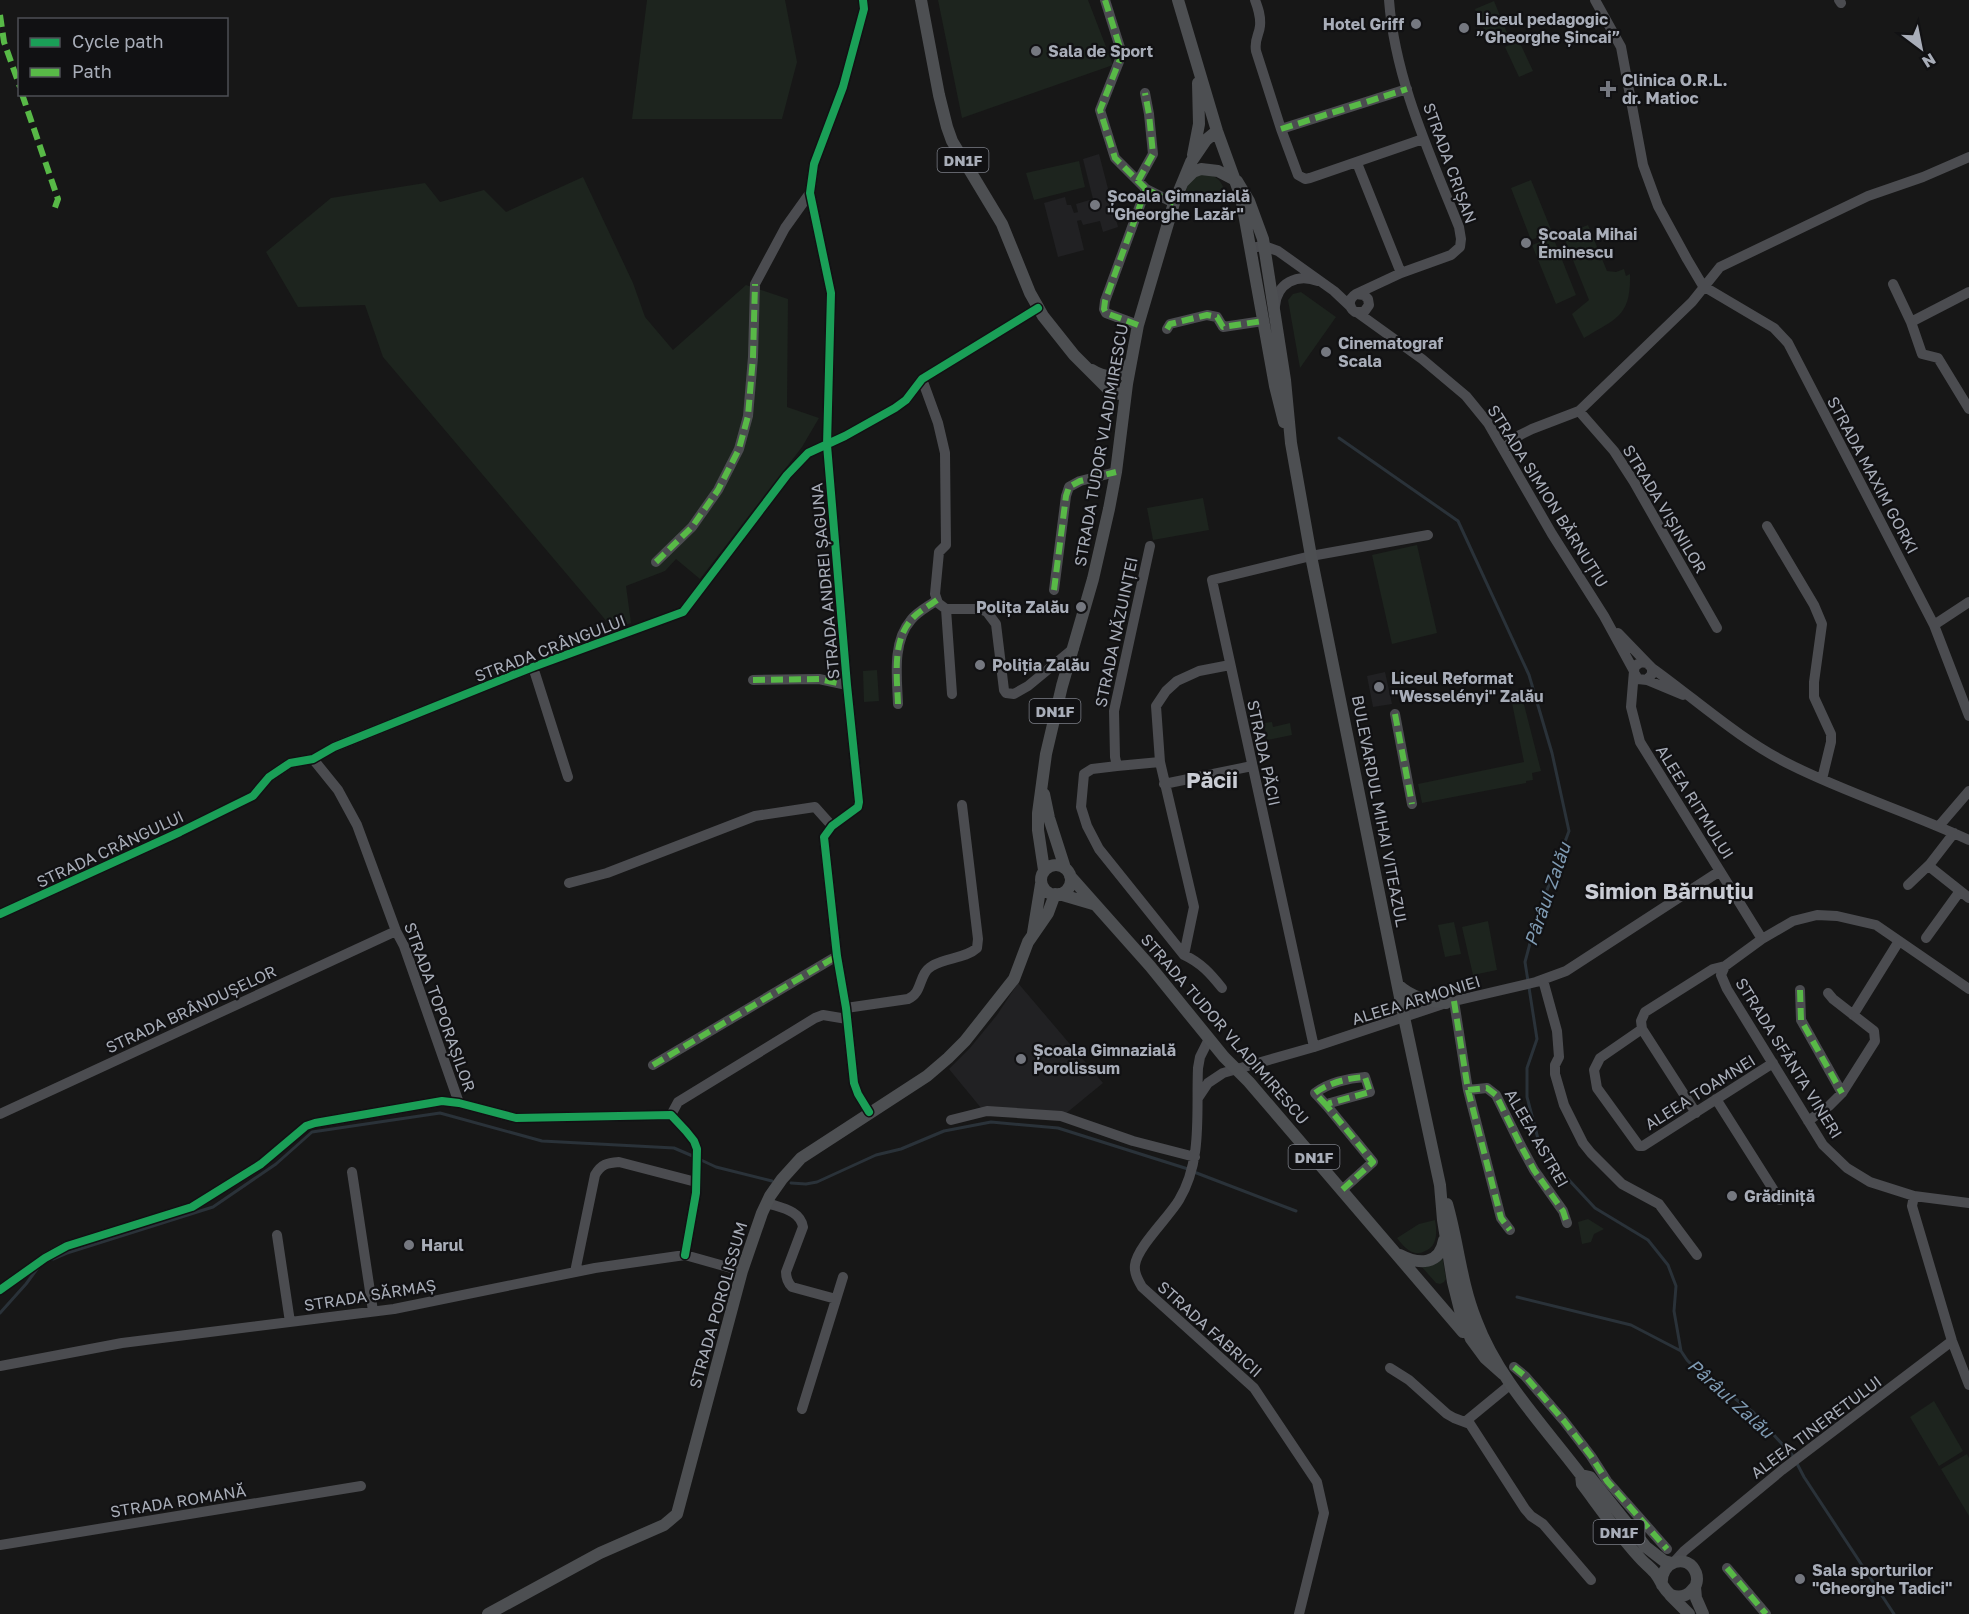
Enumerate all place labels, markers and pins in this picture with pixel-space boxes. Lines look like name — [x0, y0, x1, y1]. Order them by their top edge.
place label: Liceul pedagogic ”Gheorghe Șincai” — [1476, 9, 1620, 47]
place label: Hotel Griff — [1323, 14, 1404, 34]
marker: Hotel Griff — [1409, 17, 1423, 31]
marker: Liceul pedagogic ”Gheorghe Șincai” — [1457, 21, 1471, 35]
place label: Sala de Sport — [1048, 41, 1153, 61]
marker: Sala de Sport — [1029, 44, 1043, 58]
place label: Clinica O.R.L. dr. Matioc — [1622, 70, 1728, 108]
marker: Clinica O.R.L. dr. Matioc — [1599, 80, 1617, 98]
place label: Școala Gimnazială "Gheorghe Lazăr" — [1107, 186, 1250, 224]
marker: Școala Gimnazială "Gheorghe Lazăr" — [1088, 198, 1102, 212]
place label: Școala Mihai Eminescu — [1538, 224, 1637, 262]
marker: Școala Mihai Eminescu — [1519, 236, 1533, 250]
place label: Cinematograf Scala — [1338, 333, 1443, 371]
marker: Cinematograf Scala — [1319, 345, 1333, 359]
place label: Polița Zalău — [976, 597, 1069, 617]
marker: Polița Zalău — [1074, 600, 1088, 614]
place label: Poliția Zalău — [992, 655, 1090, 675]
marker: Poliția Zalău — [973, 658, 987, 672]
place label: Liceul Reformat "Wesselényi" Zalău — [1391, 668, 1544, 706]
marker: Liceul Reformat "Wesselényi" Zalău — [1372, 680, 1386, 694]
place label: Școala Gimnazială Porolissum — [1033, 1040, 1176, 1078]
marker: Școala Gimnazială Porolissum — [1014, 1052, 1028, 1066]
place label: Grădiniță — [1744, 1186, 1815, 1206]
marker: Grădiniță — [1725, 1189, 1739, 1203]
place label: Harul — [421, 1235, 464, 1255]
marker: Harul — [402, 1238, 416, 1252]
place label: Sala sporturilor "Gheorghe Tadici" — [1812, 1560, 1952, 1598]
marker: Sala sporturilor "Gheorghe Tadici" — [1793, 1572, 1807, 1586]

